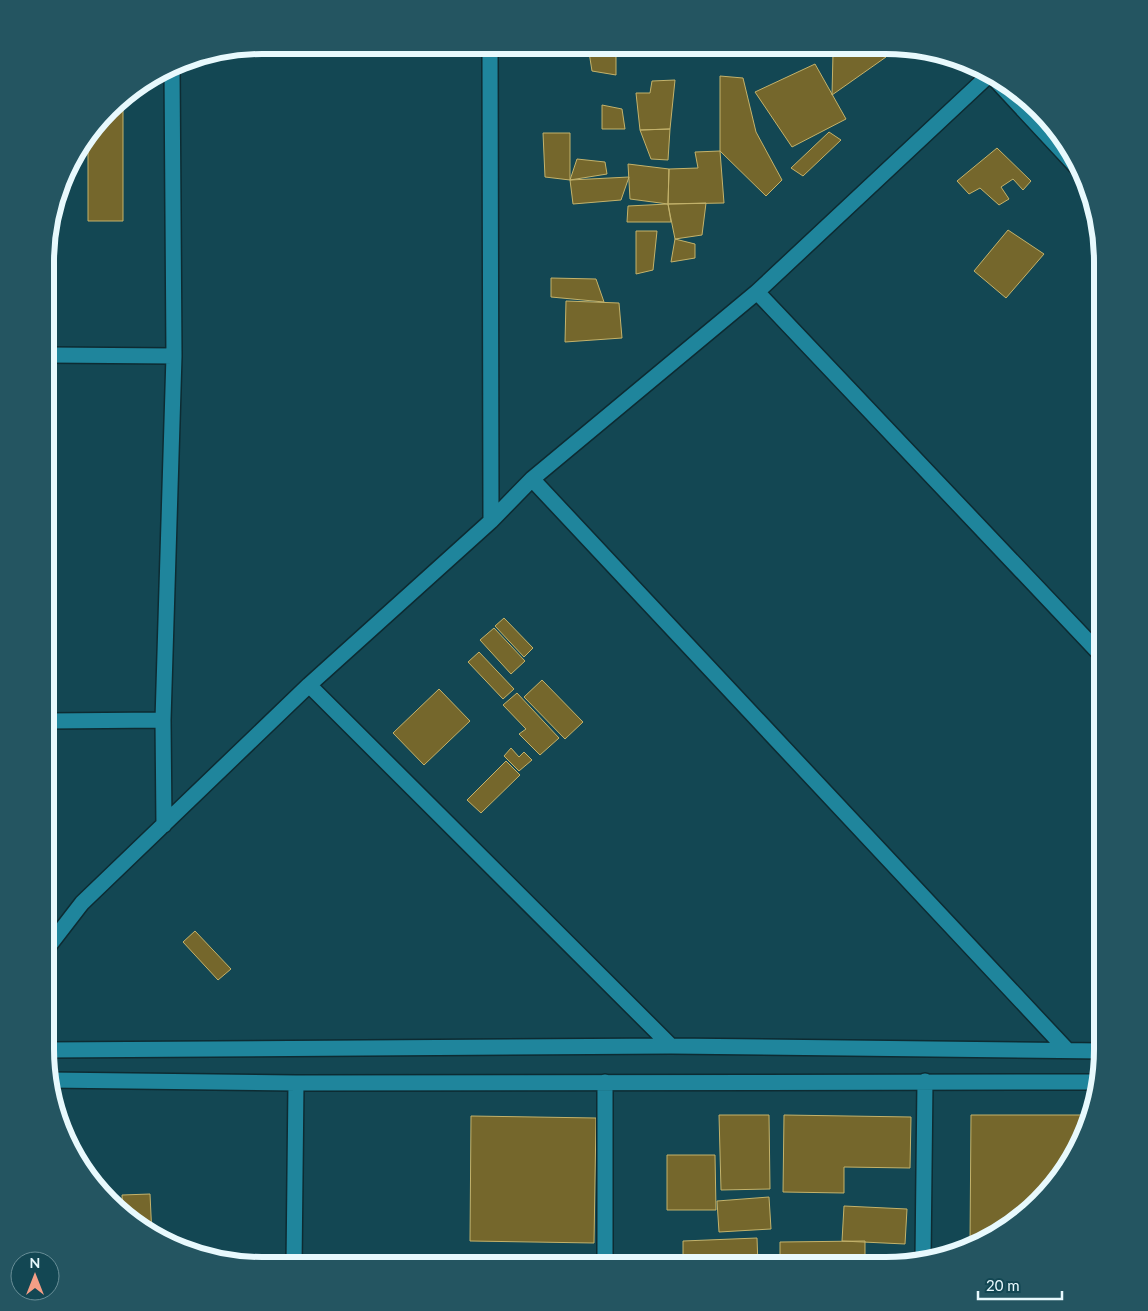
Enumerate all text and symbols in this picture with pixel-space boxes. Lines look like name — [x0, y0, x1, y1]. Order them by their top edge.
north arrow — [10, 1251, 60, 1301]
text: N — [30, 1254, 40, 1271]
scale bar — [978, 1268, 1062, 1300]
text: 20 m — [986, 1276, 1020, 1294]

